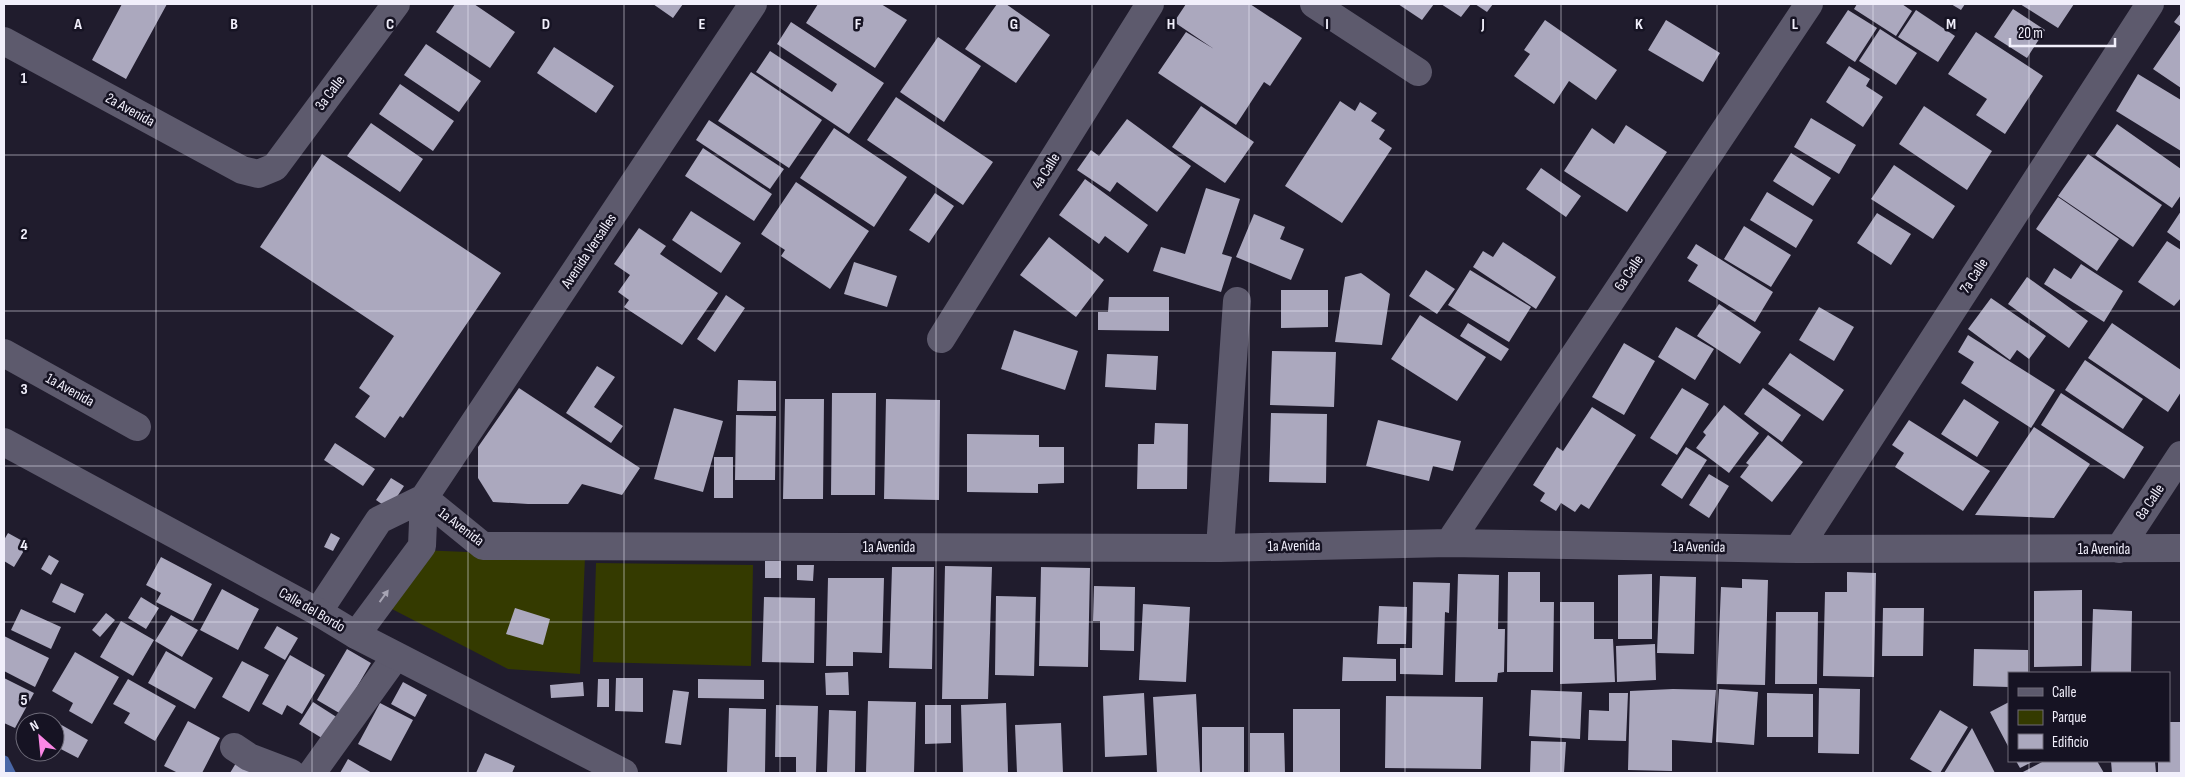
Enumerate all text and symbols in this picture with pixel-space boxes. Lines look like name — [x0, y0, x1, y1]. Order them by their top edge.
text: A — [73, 15, 82, 34]
text: B — [230, 15, 238, 34]
text: C — [386, 15, 394, 34]
text: D — [542, 15, 550, 34]
text: E — [699, 15, 706, 34]
text: F — [855, 15, 862, 34]
text: G — [1010, 15, 1018, 34]
text: H — [1167, 15, 1175, 34]
text: I — [1325, 15, 1329, 34]
text: J — [1480, 15, 1485, 34]
text: K — [1635, 15, 1643, 34]
text: L — [1792, 15, 1799, 34]
text: M — [1946, 15, 1956, 34]
scale bar — [2010, 15, 2115, 47]
text: 20 m — [2018, 24, 2043, 43]
text: 1 — [21, 69, 28, 88]
street label: 3a Calle — [311, 72, 349, 114]
street label: 2a Avenida — [102, 89, 158, 131]
street label: 4a Calle — [1028, 149, 1064, 193]
street label: Avenida Versalles — [556, 210, 621, 293]
text: 2 — [20, 225, 28, 244]
street label: 6a Calle — [1610, 251, 1648, 295]
street label: 7a Calle — [1956, 255, 1992, 297]
street label: 1a Avenida — [42, 369, 98, 411]
text: 3 — [20, 380, 28, 399]
street label: 8a Calle — [2131, 480, 2169, 524]
street label: 1a Avenida — [434, 504, 488, 551]
text: 4 — [20, 536, 28, 555]
street label: 1a Avenida — [1267, 536, 1321, 556]
street label: 1a Avenida — [1672, 537, 1726, 557]
street label: 1a Avenida — [863, 538, 916, 557]
street label: 1a Avenida — [2078, 540, 2131, 559]
street label: Calle del Bordo — [275, 583, 349, 637]
one-way arrow — [379, 590, 390, 603]
legend — [2008, 672, 2170, 762]
text: Calle — [2052, 683, 2076, 702]
text: 5 — [20, 691, 28, 710]
text: Parque — [2052, 708, 2087, 727]
north arrow — [15, 712, 65, 762]
text: N — [27, 717, 42, 735]
text: Edificio — [2052, 733, 2089, 752]

